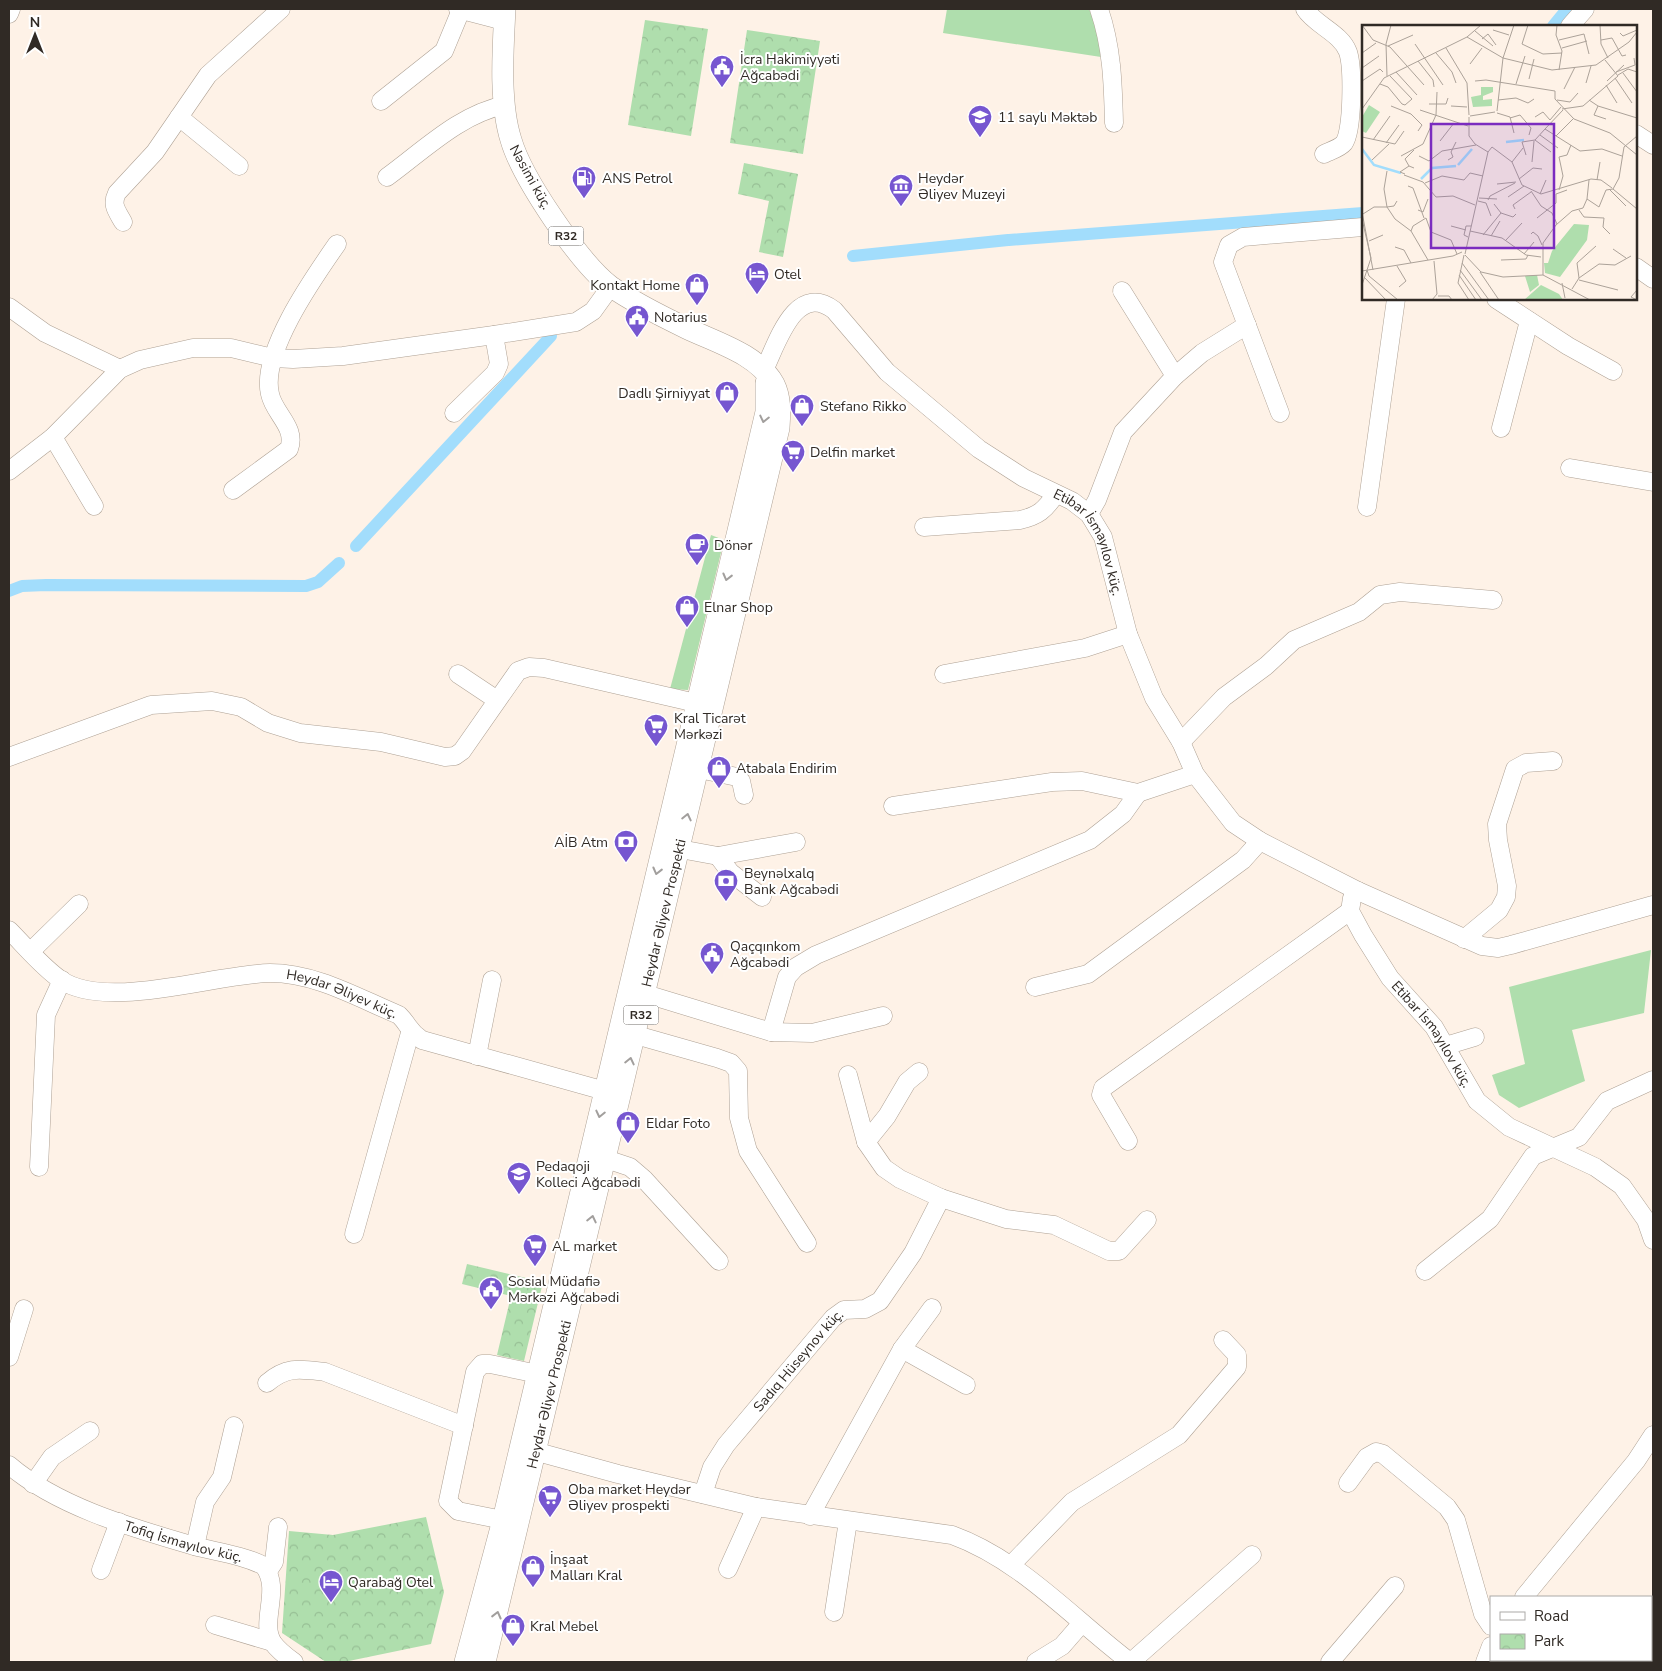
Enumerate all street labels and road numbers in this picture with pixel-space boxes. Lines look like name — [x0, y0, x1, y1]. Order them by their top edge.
street label: Nəsimi küç. — [505, 141, 556, 213]
road number: R32 — [548, 227, 584, 246]
street label: Etibar İsmayılov küç. — [1050, 484, 1127, 598]
street label: Heydar Əliyev Prospekti — [637, 837, 691, 989]
street label: Heydar Əliyev küç. — [285, 965, 400, 1023]
street label: Etibar İsmayılov küç. — [1387, 977, 1476, 1091]
road number: R32 — [624, 1006, 658, 1024]
street label: Sadıq Hüseynov küç. — [749, 1305, 847, 1416]
street label: Heydar Əliyev Prospekti — [522, 1319, 576, 1471]
street label: Tofiq İsmayılov küç. — [122, 1516, 245, 1567]

